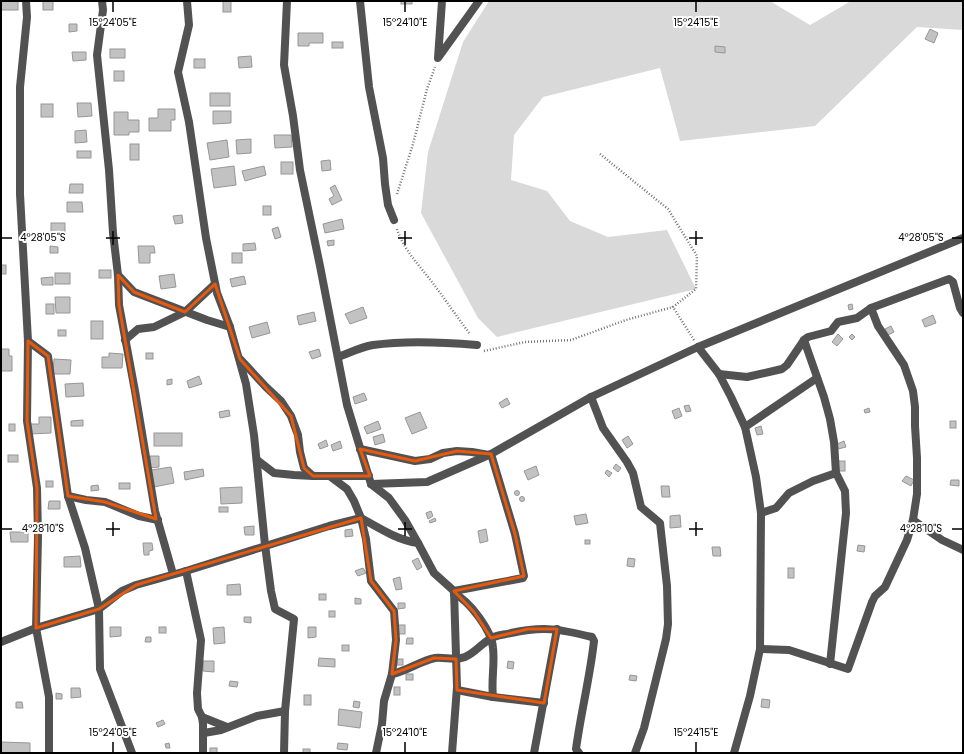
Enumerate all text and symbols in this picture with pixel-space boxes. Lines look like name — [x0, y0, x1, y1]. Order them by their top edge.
text: 15°24'05"E — [89, 15, 137, 30]
text: 15°24'10"E — [383, 15, 427, 30]
text: 15°24'15"E — [674, 15, 718, 30]
text: 4°28'05"S — [20, 230, 66, 245]
text: 4°28'05"S — [898, 230, 944, 245]
text: 4°28'10"S — [22, 521, 64, 536]
text: 4°28'10"S — [900, 521, 942, 536]
text: 15°24'05"E — [89, 725, 137, 740]
text: 15°24'10"E — [383, 725, 427, 740]
text: 15°24'15"E — [674, 725, 718, 740]

